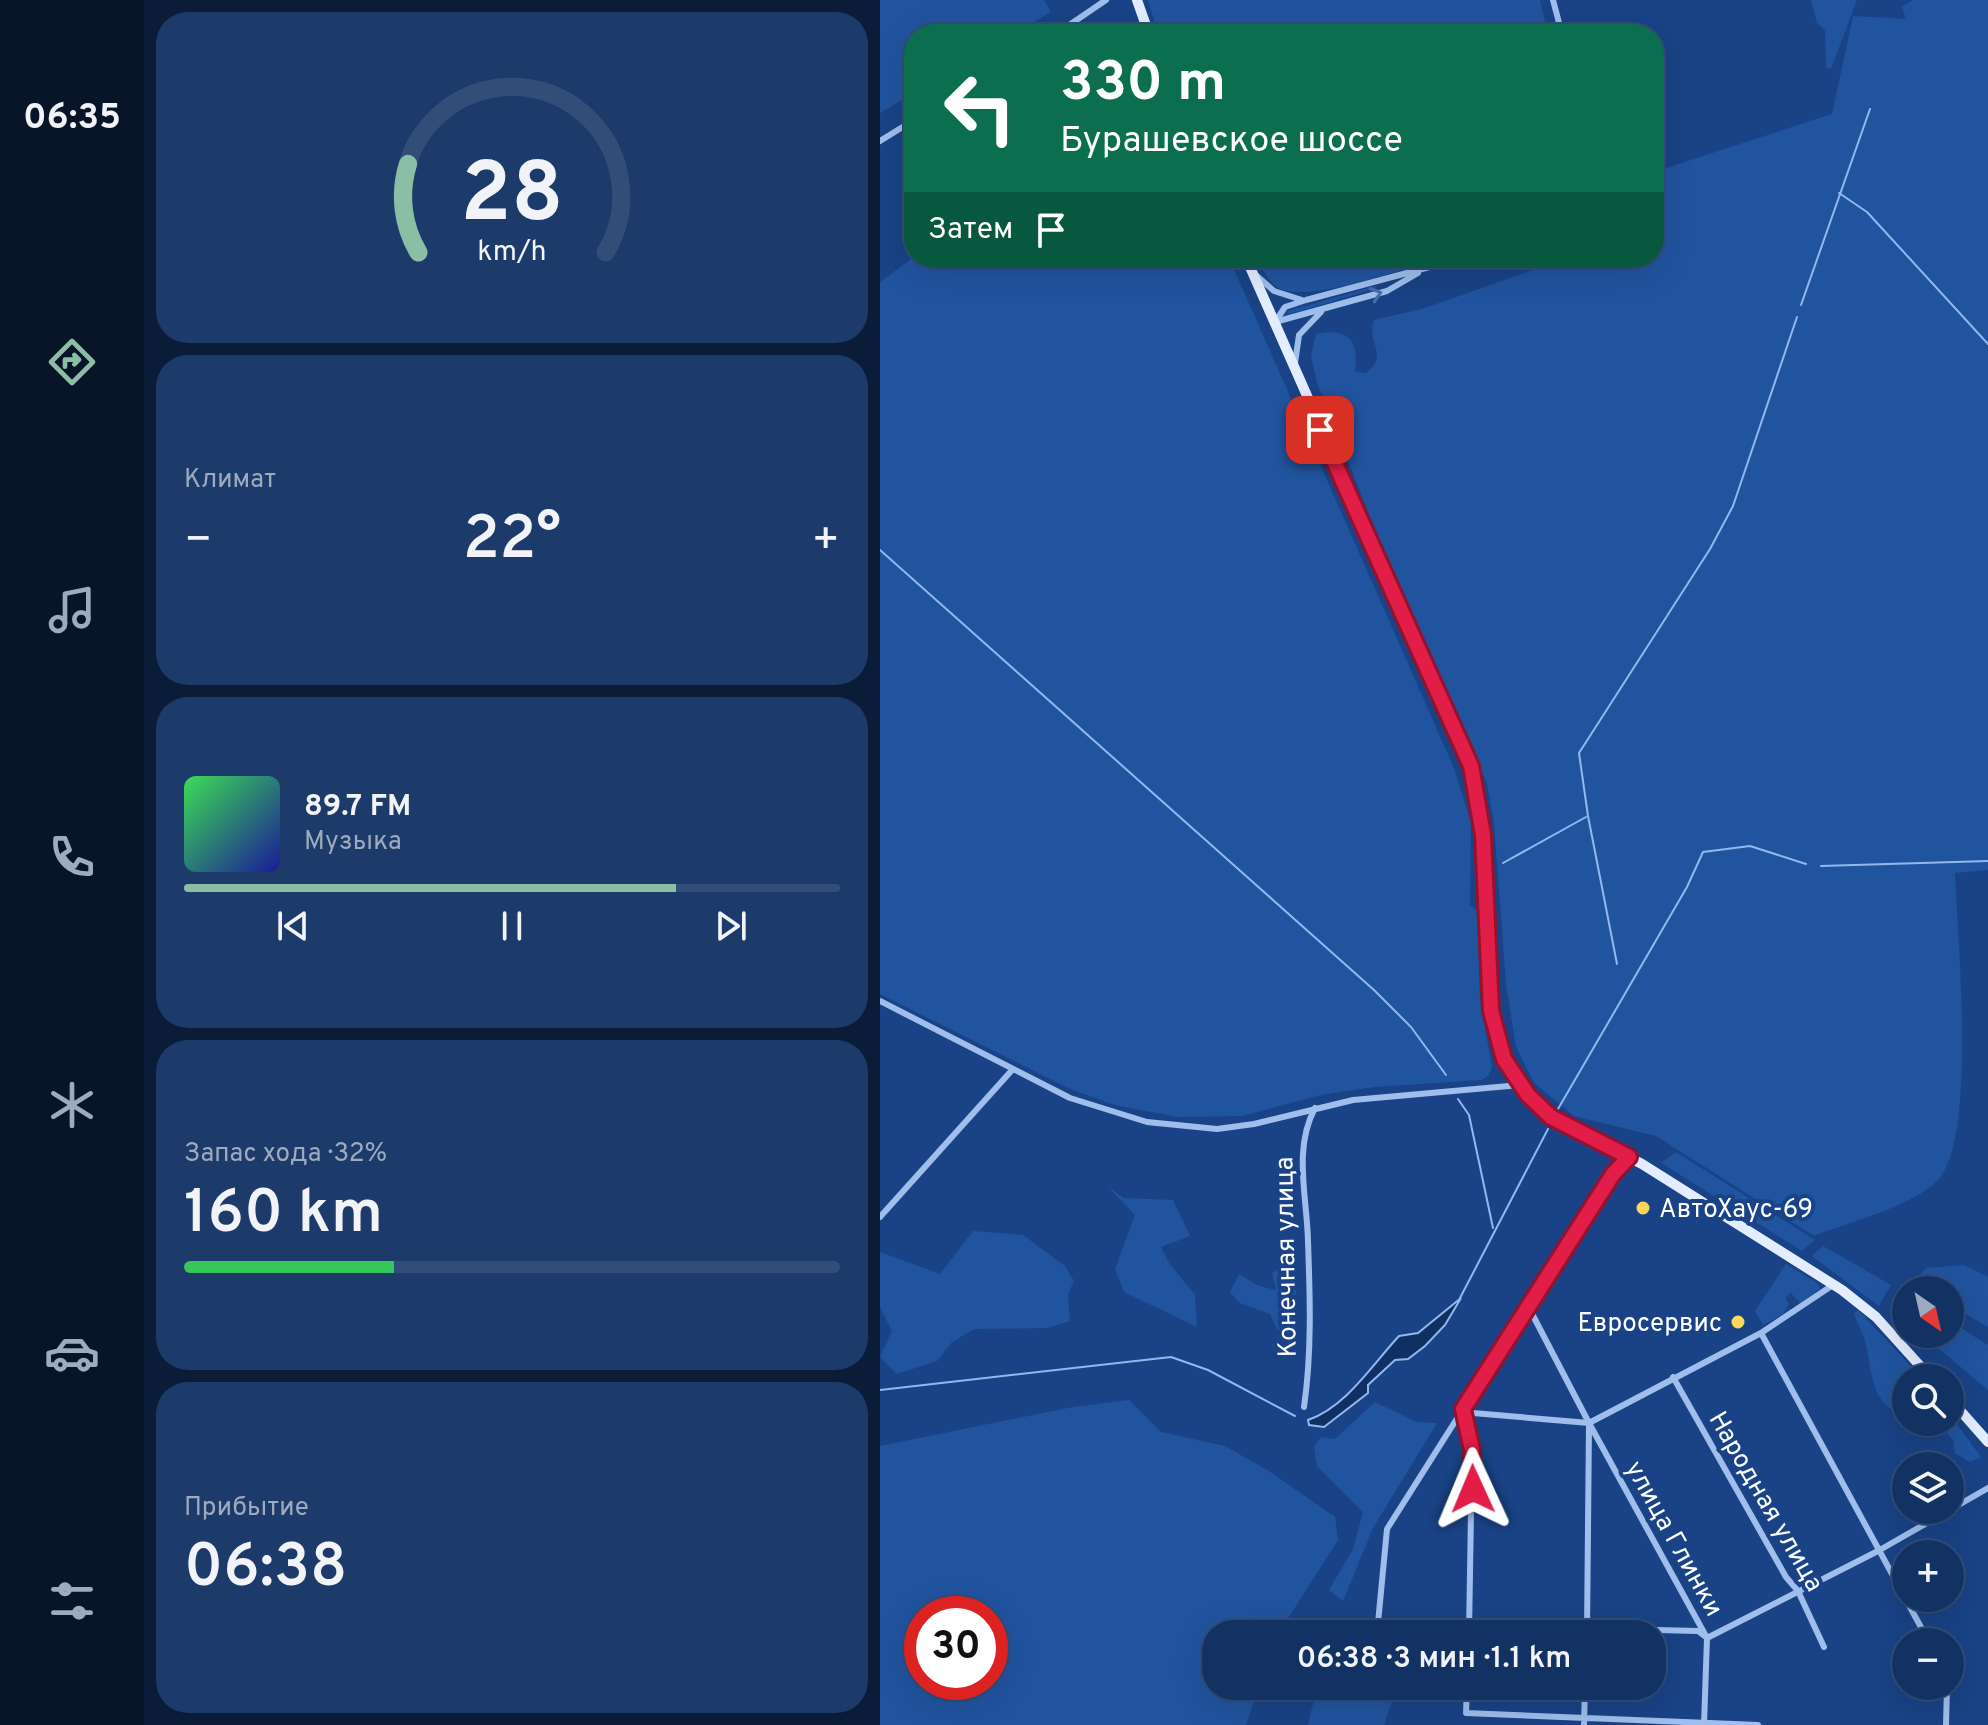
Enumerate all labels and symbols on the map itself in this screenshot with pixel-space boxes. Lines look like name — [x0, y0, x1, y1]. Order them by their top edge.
one-way arrow — [1369, 287, 1383, 303]
pin — [1286, 396, 1354, 464]
street label: Конечная улица — [1269, 1156, 1306, 1358]
place label: АвтоХаус-69 — [1659, 1194, 1813, 1227]
marker: АвтоХаус-69 — [1634, 1199, 1652, 1217]
north arrow — [1892, 1276, 1964, 1348]
place label: Евросервис — [1577, 1308, 1722, 1341]
marker: Евросервис — [1729, 1313, 1747, 1331]
street label: Народная улица — [1700, 1406, 1830, 1598]
position arrow — [1431, 1447, 1515, 1531]
street label: улица Глинки — [1616, 1456, 1729, 1623]
speed limit sign: 30 — [904, 1596, 1008, 1700]

